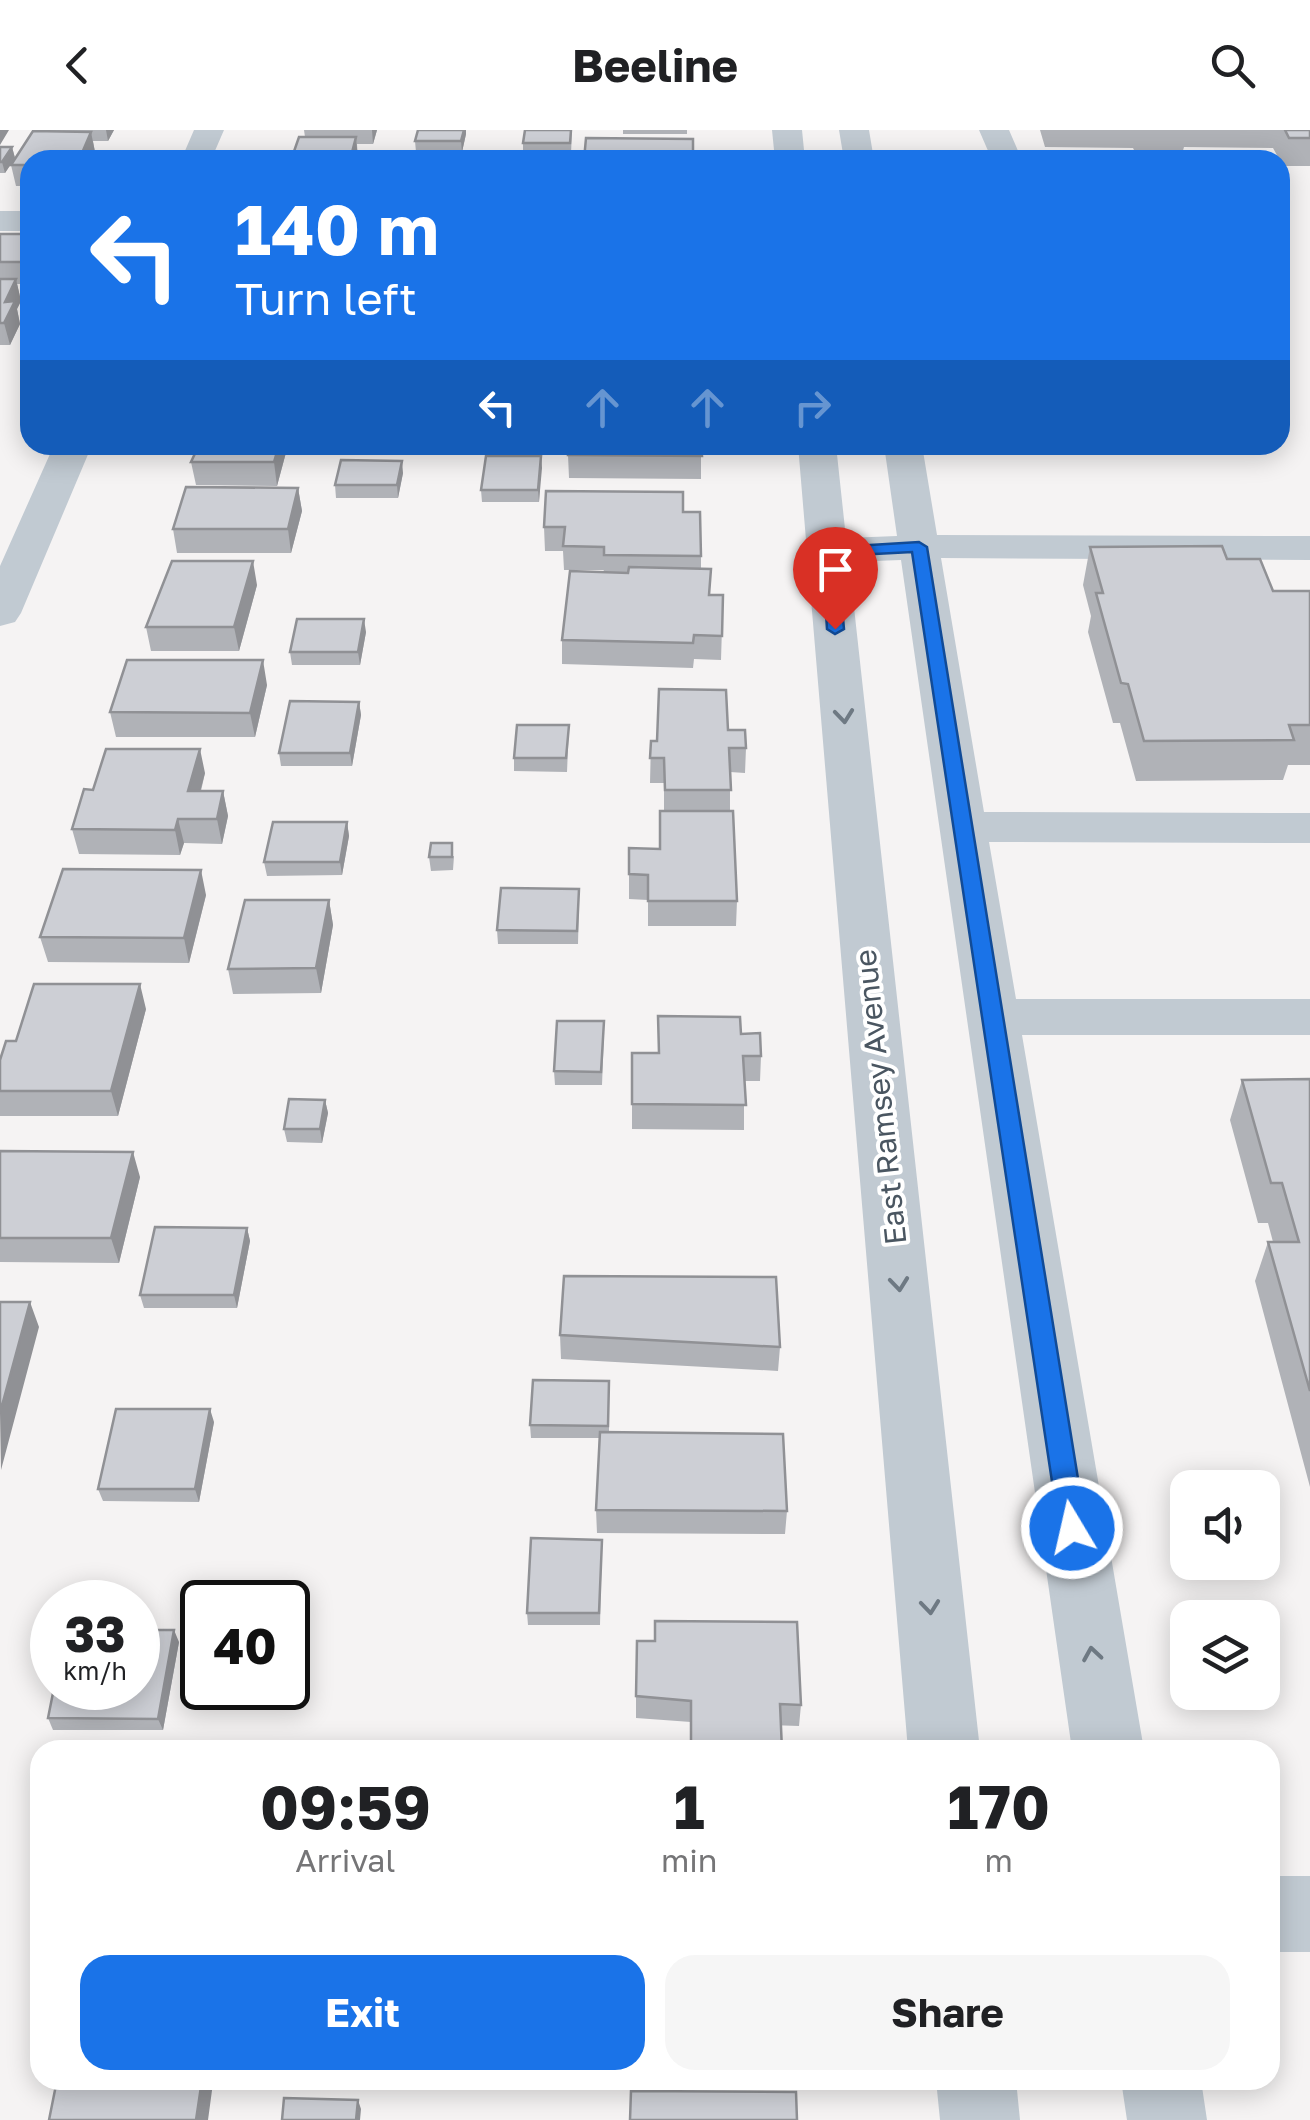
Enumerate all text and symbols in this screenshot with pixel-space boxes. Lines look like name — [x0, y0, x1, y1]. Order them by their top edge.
icon: back — [50, 38, 105, 93]
text: Beeline — [572, 38, 738, 92]
icon: search — [1205, 38, 1260, 93]
text: 140 m — [235, 186, 439, 270]
icon: left — [70, 190, 200, 320]
text: Turn left — [235, 271, 417, 325]
icon: left — [470, 380, 525, 435]
icon: ahead — [575, 380, 630, 435]
icon: ahead — [680, 380, 735, 435]
icon: right — [785, 380, 840, 435]
pin — [793, 527, 878, 630]
icon: arrive — [808, 542, 863, 597]
one-way arrow — [832, 709, 854, 725]
street label: East Ramsey Avenue — [847, 948, 913, 1247]
one-way arrow — [887, 1276, 909, 1292]
map controls — [1170, 1470, 1280, 1710]
button: sound — [1170, 1470, 1280, 1580]
position arrow — [1020, 1476, 1124, 1580]
speed limit sign: 40 — [180, 1580, 310, 1710]
one-way arrow — [919, 1599, 940, 1615]
button: layers — [1170, 1600, 1280, 1710]
text: 33 — [64, 1603, 125, 1663]
one-way arrow — [1083, 1645, 1104, 1662]
text: km/h — [63, 1655, 127, 1686]
text: 09:59 — [260, 1770, 431, 1842]
text: 1 — [674, 1770, 705, 1842]
text: 170 — [947, 1770, 1050, 1842]
text: Arrival — [295, 1841, 396, 1879]
text: min — [661, 1841, 717, 1879]
text: m — [985, 1841, 1013, 1879]
button: Exit — [80, 1955, 645, 2070]
button: Share — [665, 1955, 1230, 2070]

